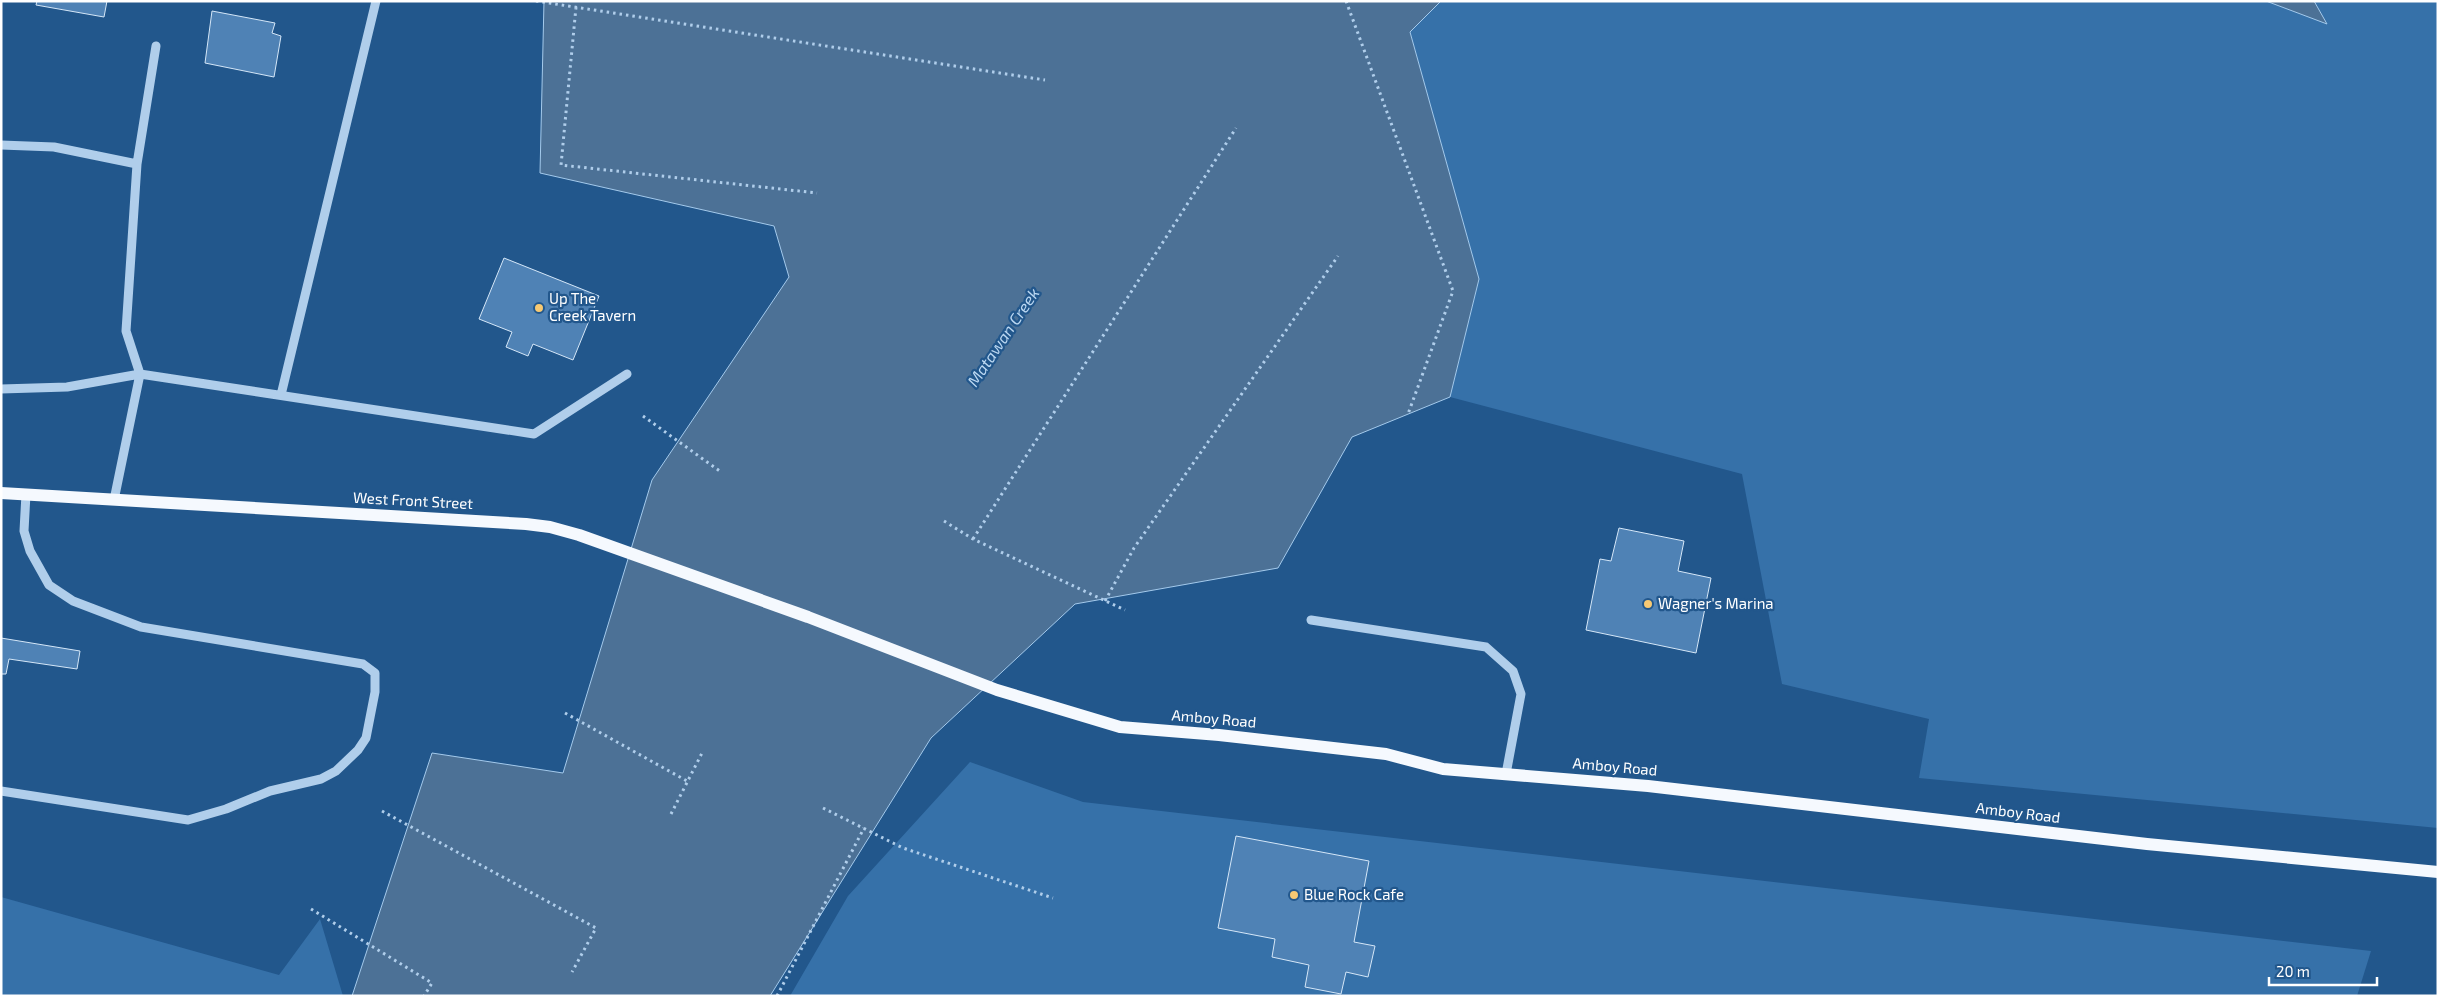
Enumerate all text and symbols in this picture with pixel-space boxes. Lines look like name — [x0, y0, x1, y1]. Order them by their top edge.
water label: Matawan Creek — [963, 284, 1043, 390]
place label: Up The Creek Tavern — [549, 289, 636, 324]
marker: Up The Creek Tavern — [533, 302, 545, 314]
street label: West Front Street — [352, 488, 474, 512]
place label: Wagner's Marina — [1658, 594, 1774, 612]
marker: Wagner's Marina — [1642, 598, 1654, 610]
street label: Amboy Road — [1171, 705, 1257, 731]
street label: Amboy Road — [1572, 753, 1658, 779]
street label: Amboy Road — [1975, 798, 2061, 826]
place label: Blue Rock Cafe — [1304, 885, 1404, 903]
marker: Blue Rock Cafe — [1288, 889, 1300, 901]
scale bar — [2269, 954, 2376, 986]
text: 20 m — [2276, 962, 2310, 980]

